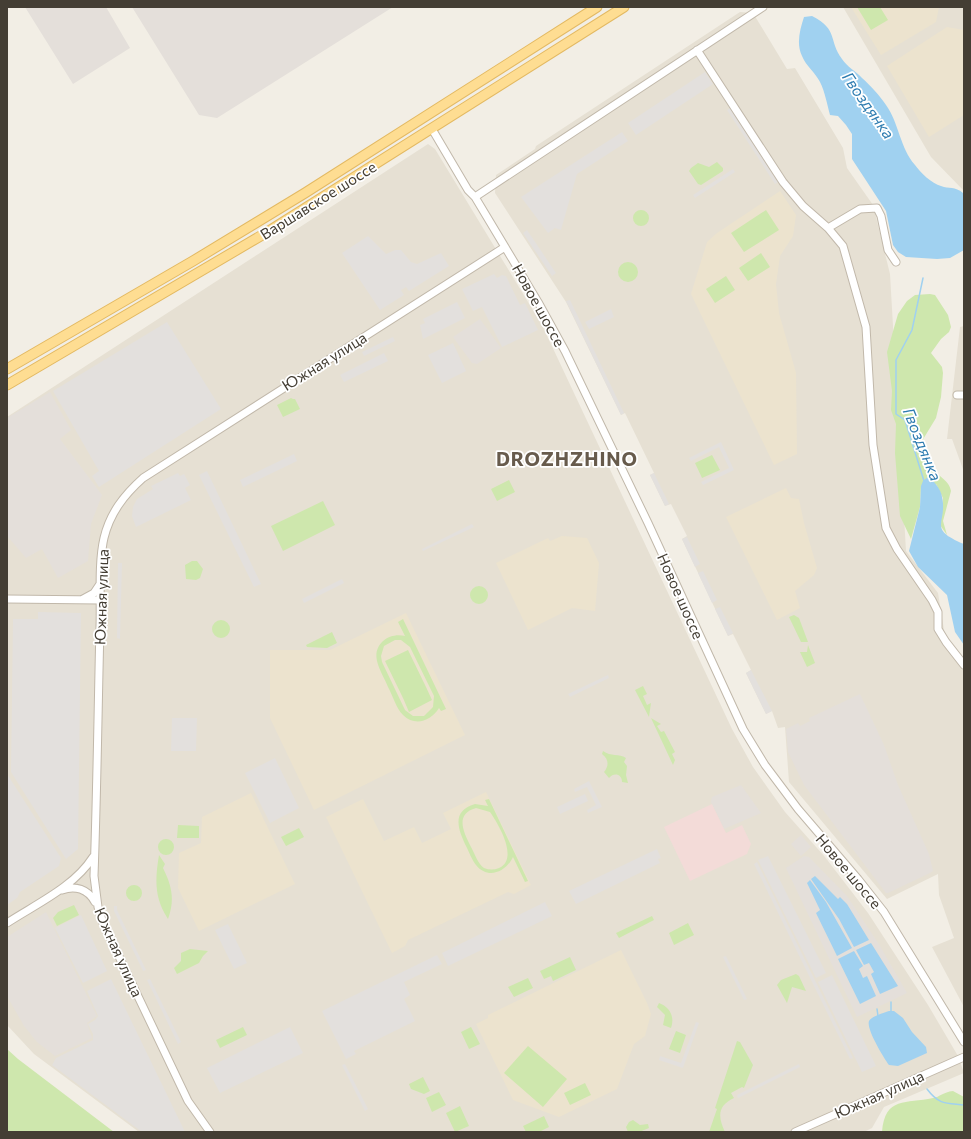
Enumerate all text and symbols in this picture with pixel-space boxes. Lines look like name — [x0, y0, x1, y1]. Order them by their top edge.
water label: Гвоздянка — [839, 68, 899, 142]
street label: Варшавское шоссе — [257, 157, 379, 243]
street label: Новое шоссе — [509, 260, 569, 350]
street label: Южная улица — [278, 328, 370, 394]
water label: Гвоздянка — [900, 405, 946, 483]
district label: DROZHZHINO — [496, 447, 638, 470]
street label: Южная улица — [90, 549, 112, 645]
street label: Новое шоссе — [654, 550, 708, 642]
street label: Новое шоссе — [813, 830, 886, 912]
street label: Южная улица — [91, 904, 147, 1000]
street label: Южная улица — [831, 1066, 927, 1122]

